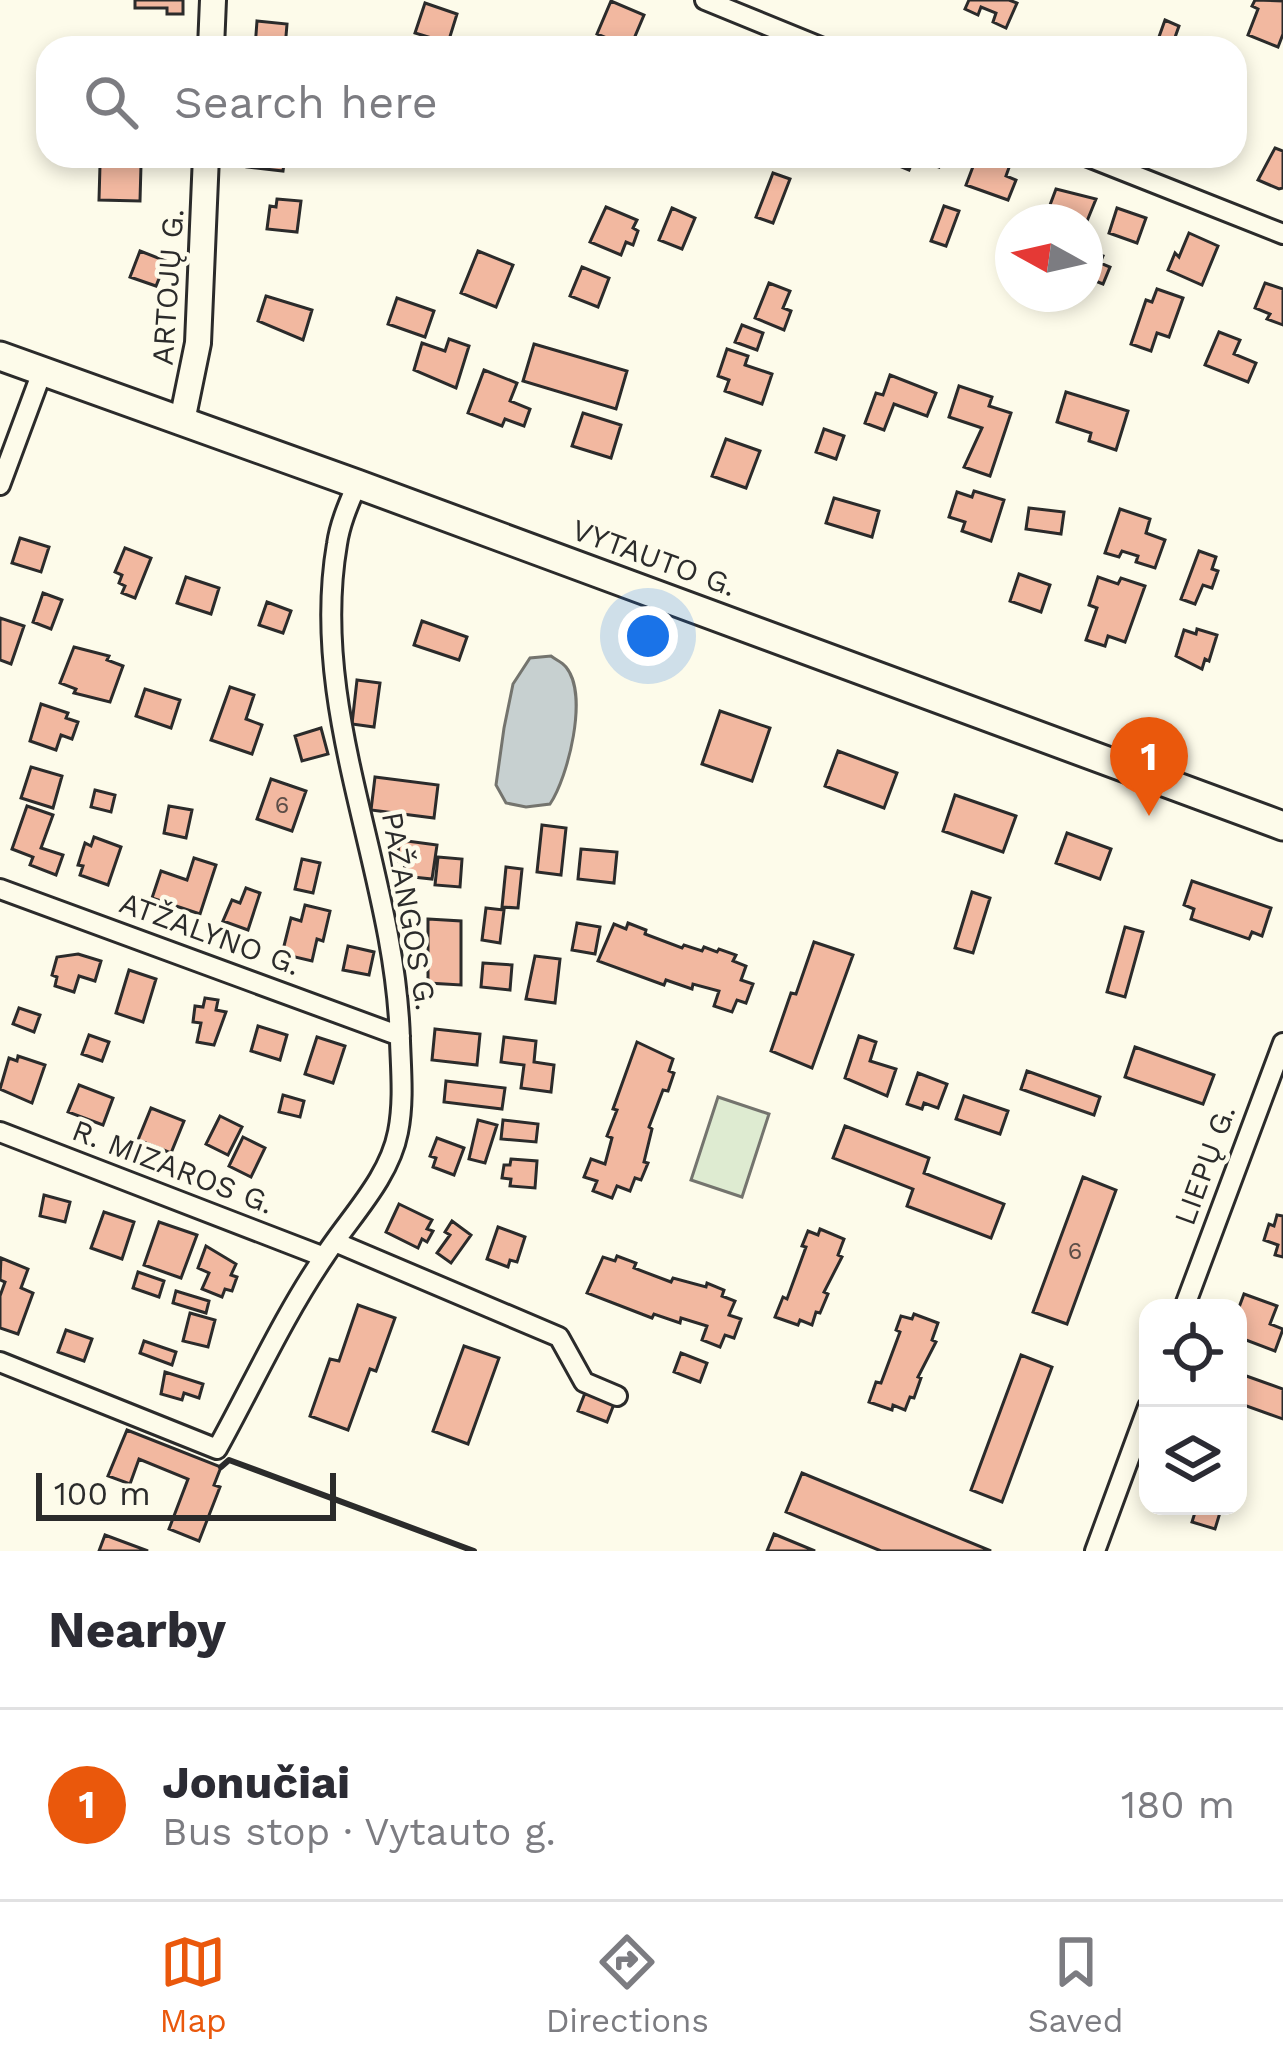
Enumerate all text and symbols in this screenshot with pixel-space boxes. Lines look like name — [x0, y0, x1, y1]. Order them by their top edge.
search box — [36, 36, 1247, 168]
icon: search — [78, 69, 144, 135]
text: Search here — [174, 76, 438, 129]
north arrow — [995, 204, 1103, 312]
street label: ARTOJŲ G. — [145, 207, 190, 367]
street label: VYTAUTO G. — [567, 512, 741, 603]
your location — [618, 606, 678, 666]
pin: 1 — [1110, 717, 1188, 816]
house number: 6 — [275, 791, 289, 819]
street label: PAŽANGOS G. — [375, 809, 444, 1013]
street label: ATŽALYNO G. — [115, 885, 305, 982]
street label: LIEPŲ G. — [1167, 1100, 1242, 1230]
street label: R. MIZAROS G. — [68, 1112, 279, 1221]
house number: 6 — [1068, 1237, 1082, 1265]
map controls — [1139, 1299, 1247, 1515]
button: locate — [1139, 1299, 1247, 1407]
button: layers — [1139, 1407, 1247, 1515]
scale bar — [36, 1467, 336, 1520]
text: 100 m — [54, 1474, 151, 1513]
text: Nearby — [48, 1600, 226, 1659]
text: Jonučiai — [162, 1756, 350, 1809]
text: 1 — [79, 1782, 95, 1827]
text: 180 m — [1121, 1782, 1235, 1827]
text: Bus stop · Vytauto g. — [162, 1809, 556, 1854]
tab: Map — [159, 1929, 227, 2040]
tab: Directions — [546, 1929, 709, 2040]
tab: Saved — [1028, 1929, 1124, 2040]

